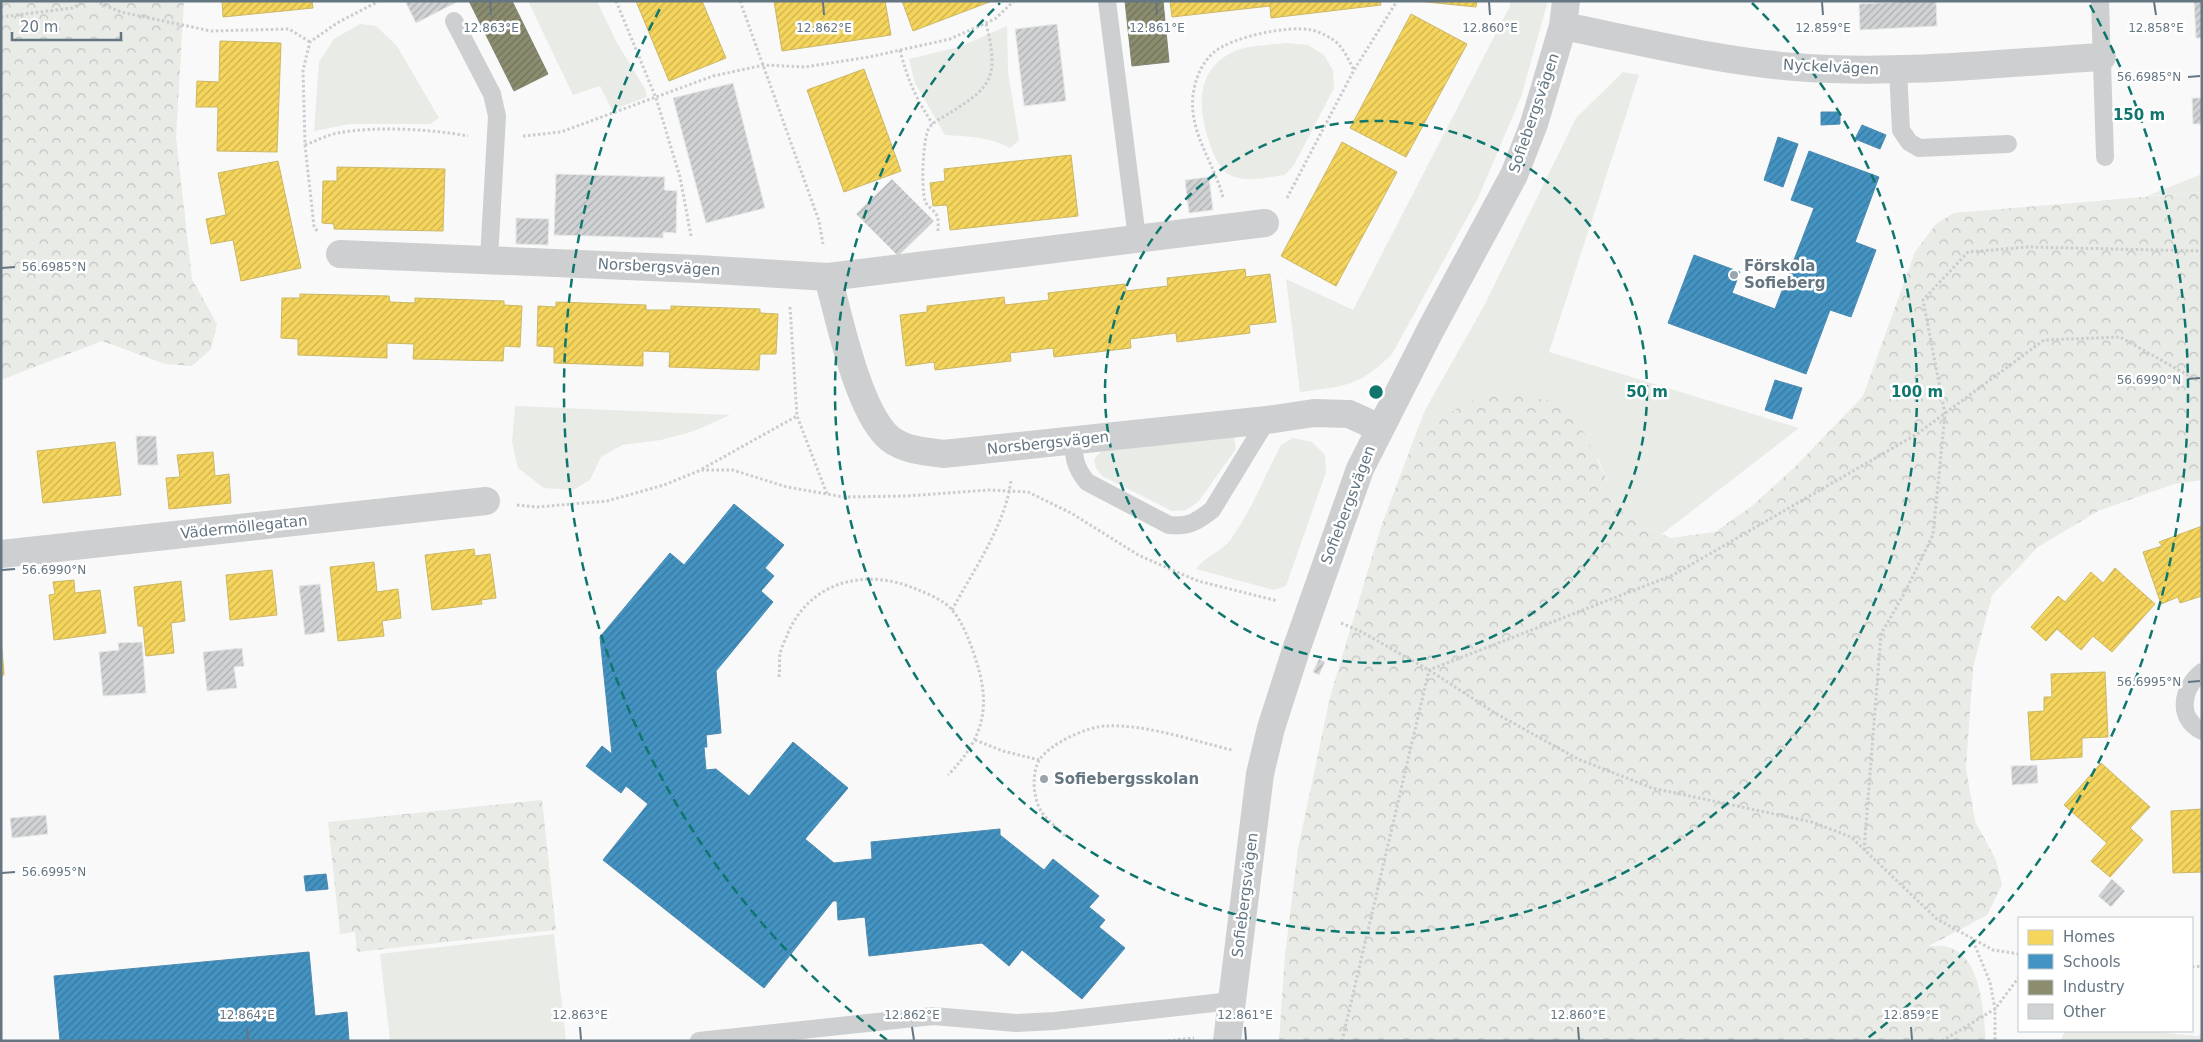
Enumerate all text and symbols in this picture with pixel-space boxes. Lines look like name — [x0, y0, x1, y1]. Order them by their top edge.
scale bar — [12, 10, 121, 42]
text: 20 m — [20, 18, 58, 36]
text: 12.863°E — [463, 21, 519, 35]
text: 12.862°E — [796, 21, 852, 35]
text: 12.861°E — [1129, 21, 1185, 35]
text: 12.860°E — [1462, 21, 1518, 35]
text: 12.859°E — [1795, 21, 1851, 35]
text: 12.858°E — [2128, 21, 2184, 35]
street label: Sofiebergsvägen — [1505, 51, 1563, 175]
street label: Nyckelvägen — [1782, 55, 1880, 79]
text: 56.6985°N — [2117, 70, 2181, 84]
text: 150 m — [2113, 106, 2165, 124]
street label: Norsbergsvägen — [597, 255, 721, 279]
place label: Förskola Sofieberg — [1744, 257, 1825, 292]
text: 56.6985°N — [22, 260, 86, 274]
marker: Förskola Sofieberg — [1728, 269, 1740, 281]
text: 56.6990°N — [2117, 373, 2181, 387]
centre of rings — [1367, 383, 1385, 401]
text: 50 m — [1626, 383, 1668, 401]
text: 100 m — [1891, 383, 1943, 401]
street label: Norsbergsvägen — [986, 428, 1110, 458]
street label: Sofiebergsvägen — [1317, 443, 1379, 567]
street label: Vädermöllegatan — [180, 511, 308, 543]
text: 56.6990°N — [22, 563, 86, 577]
text: 56.6995°N — [2117, 675, 2181, 689]
place label: Sofiebergsskolan — [1054, 770, 1199, 788]
marker: Sofiebergsskolan — [1038, 773, 1050, 785]
street label: Sofiebergsvägen — [1228, 832, 1262, 958]
text: 56.6995°N — [22, 865, 86, 879]
legend — [2018, 917, 2193, 1032]
text: Homes — [2063, 928, 2115, 946]
text: Schools — [2063, 953, 2121, 971]
text: Industry — [2063, 978, 2125, 996]
text: Other — [2063, 1003, 2106, 1021]
text: 12.864°E — [219, 1008, 275, 1022]
text: 12.863°E — [552, 1008, 608, 1022]
text: 12.862°E — [884, 1008, 940, 1022]
text: 12.861°E — [1217, 1008, 1273, 1022]
text: 12.860°E — [1550, 1008, 1606, 1022]
text: 12.859°E — [1883, 1008, 1939, 1022]

